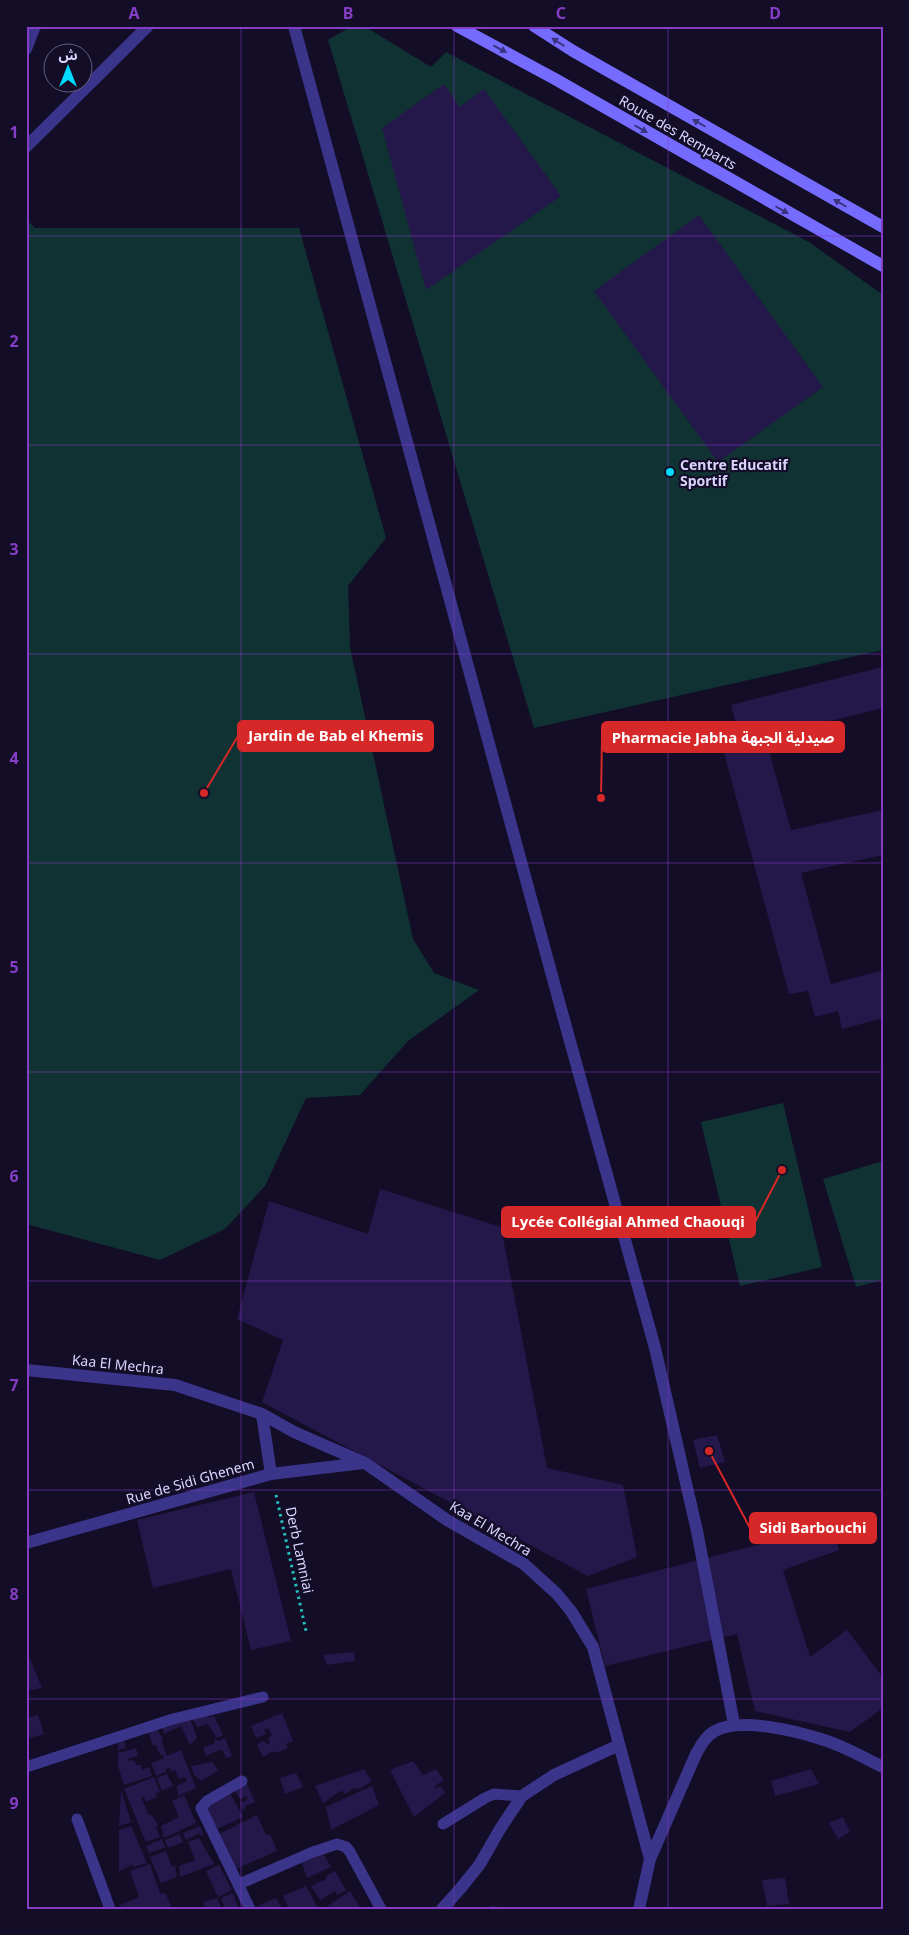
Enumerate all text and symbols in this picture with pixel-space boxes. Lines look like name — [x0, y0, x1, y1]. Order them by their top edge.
text: A — [128, 2, 140, 24]
text: B — [343, 2, 353, 24]
text: C — [556, 2, 566, 24]
text: D — [769, 2, 781, 24]
one-way arrow — [552, 37, 565, 47]
north arrow — [42, 42, 92, 92]
text: ش — [58, 45, 78, 64]
one-way arrow — [492, 45, 507, 53]
street label: Route des Remparts — [616, 91, 741, 174]
one-way arrow — [692, 119, 707, 127]
text: 1 — [9, 121, 19, 143]
one-way arrow — [635, 124, 648, 133]
one-way arrow — [833, 199, 848, 207]
one-way arrow — [776, 205, 789, 214]
text: 2 — [9, 330, 19, 352]
place label: Centre Educatif Sportif — [680, 455, 789, 490]
marker: Centre Educatif Sportif — [664, 466, 676, 478]
text: 3 — [9, 538, 19, 560]
callout: Jardin de Bab el Khemis — [238, 721, 433, 751]
callout: Pharmacie Jabha صيدلية الجبهة — [602, 722, 844, 752]
text: Jardin de Bab el Khemis — [246, 725, 424, 745]
text: Pharmacie Jabha صيدلية الجبهة — [612, 727, 835, 747]
text: 4 — [9, 747, 19, 769]
text: 5 — [9, 956, 19, 978]
text: 6 — [9, 1165, 19, 1187]
callout: Lycée Collégial Ahmed Chaouqi — [502, 1207, 755, 1237]
text: Lycée Collégial Ahmed Chaouqi — [511, 1211, 745, 1231]
street label: Kaa El Mechra — [71, 1350, 165, 1378]
text: 7 — [9, 1374, 19, 1396]
street label: Rue de Sidi Ghenem — [124, 1454, 256, 1508]
street label: Kaa El Mechra — [447, 1496, 535, 1560]
street label: Derb Lamniai — [282, 1505, 318, 1595]
callout: Sidi Barbouchi — [750, 1513, 876, 1543]
text: Sidi Barbouchi — [760, 1517, 866, 1537]
text: 8 — [9, 1583, 19, 1605]
text: 9 — [9, 1792, 19, 1814]

